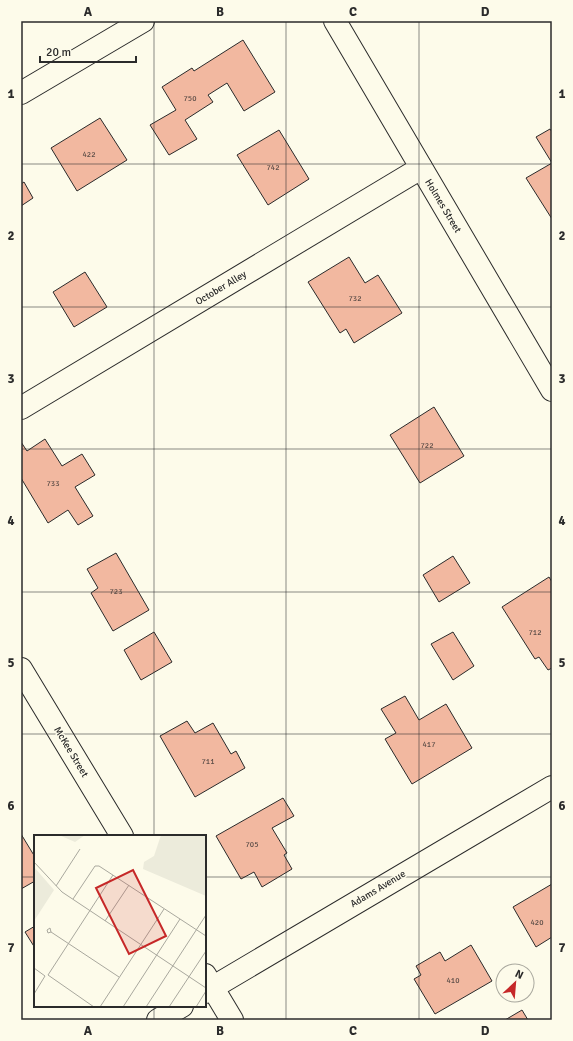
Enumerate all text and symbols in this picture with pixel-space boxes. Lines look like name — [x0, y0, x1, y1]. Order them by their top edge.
text: A — [84, 4, 93, 20]
text: B — [216, 4, 224, 20]
text: C — [349, 4, 357, 20]
text: D — [481, 4, 490, 20]
scale bar — [40, 38, 136, 64]
text: 20 m — [46, 45, 71, 60]
text: 1 — [7, 86, 15, 102]
text: 1 — [558, 86, 566, 102]
house number: 750 — [184, 93, 196, 103]
house number: 422 — [83, 149, 95, 159]
house number: 742 — [267, 162, 279, 172]
street label: Holmes Street — [422, 177, 464, 235]
text: 2 — [7, 228, 15, 244]
text: 2 — [558, 228, 566, 244]
street label: October Alley — [193, 268, 249, 308]
house number: 732 — [349, 293, 361, 303]
text: 3 — [7, 371, 15, 387]
text: 3 — [558, 371, 566, 387]
house number: 722 — [421, 440, 433, 450]
house number: 733 — [47, 478, 59, 488]
text: 4 — [7, 513, 15, 529]
text: 4 — [558, 513, 566, 529]
house number: 723 — [110, 586, 122, 596]
house number: 712 — [529, 627, 541, 637]
text: 5 — [7, 655, 15, 671]
text: 5 — [558, 655, 566, 671]
street label: McKee Street — [51, 725, 91, 780]
house number: 417 — [423, 739, 435, 749]
house number: 711 — [202, 756, 214, 766]
text: 6 — [7, 798, 15, 814]
text: 6 — [558, 798, 566, 814]
inset map — [34, 835, 206, 1007]
house number: 705 — [246, 839, 258, 849]
street label: Adams Avenue — [348, 868, 408, 910]
house number: 420 — [531, 917, 543, 927]
text: 7 — [7, 940, 15, 956]
text: 7 — [558, 940, 566, 956]
north arrow — [495, 963, 535, 1003]
text: N — [513, 967, 525, 982]
house number: 410 — [447, 975, 459, 985]
text: A — [84, 1023, 93, 1039]
text: B — [216, 1023, 224, 1039]
text: C — [349, 1023, 357, 1039]
text: D — [481, 1023, 490, 1039]

